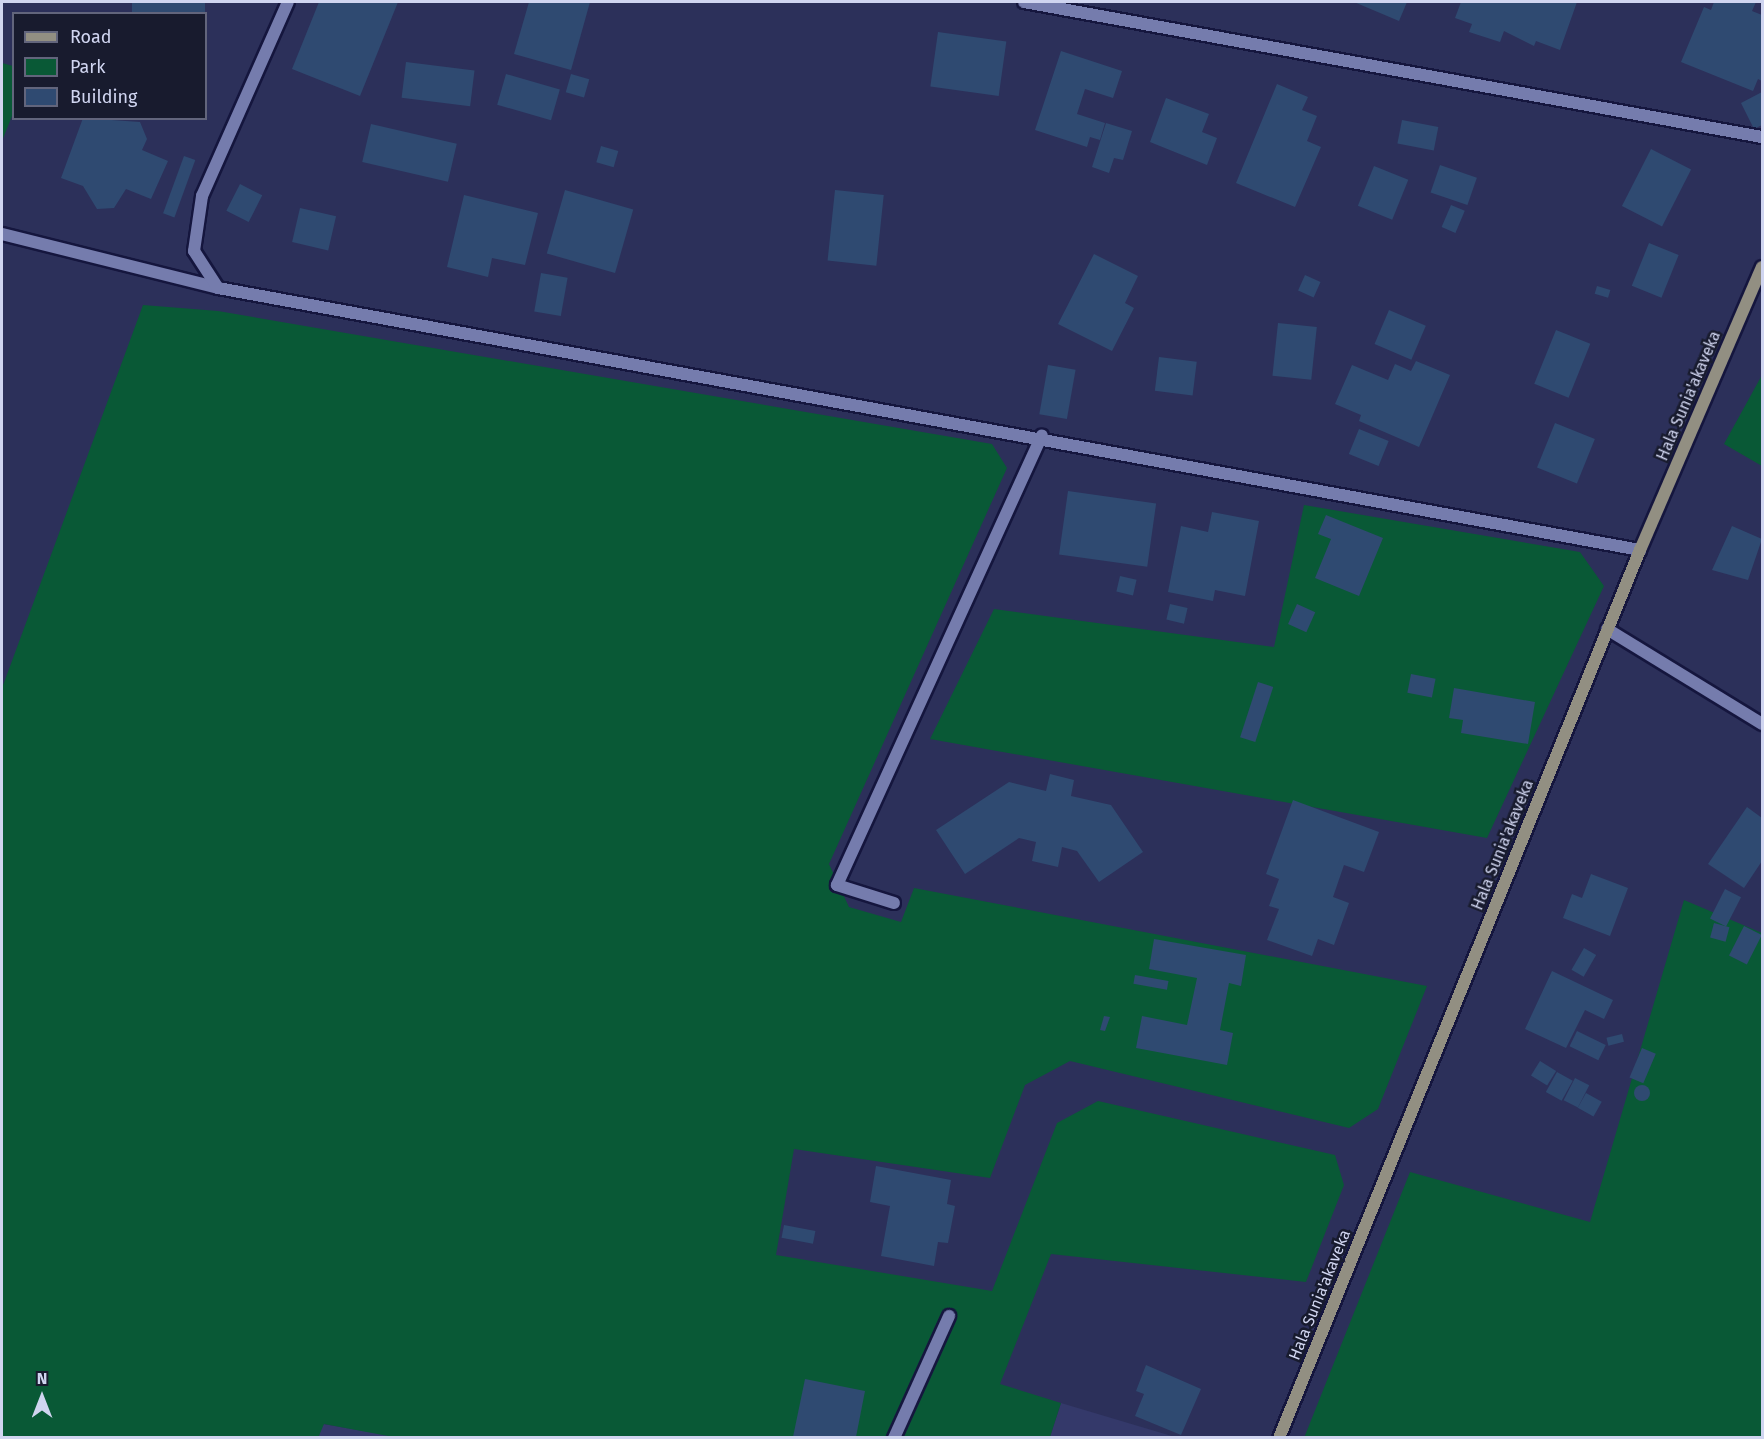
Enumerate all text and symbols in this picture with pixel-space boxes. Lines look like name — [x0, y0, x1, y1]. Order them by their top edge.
legend — [12, 12, 207, 120]
text: Road — [70, 26, 112, 48]
text: Park — [70, 56, 105, 78]
text: Building — [70, 86, 137, 108]
street label: Hala Sunia'akaveka — [1653, 328, 1725, 464]
street label: Hala Sunia'akaveka — [1468, 777, 1538, 913]
street label: Hala Sunia'akaveka — [1285, 1227, 1355, 1363]
north arrow — [12, 1367, 72, 1427]
text: N — [37, 1369, 47, 1388]

